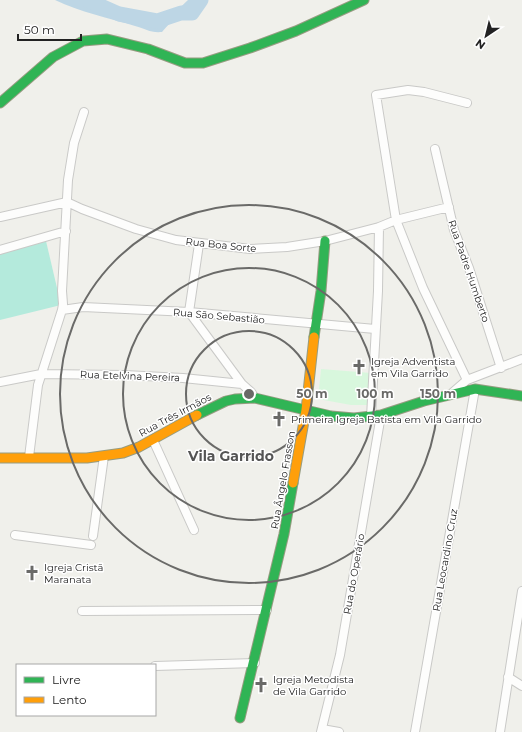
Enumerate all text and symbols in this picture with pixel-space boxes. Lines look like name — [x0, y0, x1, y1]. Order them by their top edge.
scale bar — [18, 16, 81, 42]
north arrow — [466, 16, 506, 56]
text: 50 m — [24, 22, 55, 37]
text: N — [473, 36, 488, 52]
street label: Rua Padre Humberto — [445, 218, 493, 324]
street label: Rua Boa Sorte — [185, 235, 257, 255]
street label: Rua São Sebastião — [173, 306, 265, 326]
place label: Igreja Adventista em Vila Garrido — [371, 355, 455, 380]
church icon: Igreja Adventista em Vila Garrido — [350, 358, 368, 376]
street label: Rua Etelvina Pereira — [80, 368, 180, 384]
text: 50 m — [296, 386, 328, 401]
text: 100 m — [357, 386, 393, 401]
text: 150 m — [420, 386, 456, 401]
centre of rings — [242, 387, 256, 401]
street label: Rua Três Irmãos — [137, 390, 214, 440]
church icon: Primeira Igreja Batista em Vila Garrido — [270, 410, 288, 428]
place label: Primeira Igreja Batista em Vila Garrido — [291, 413, 482, 426]
street label: Rua Ângelo Frasson — [268, 430, 298, 530]
district label: Vila Garrido — [187, 447, 274, 465]
street label: Rua Leocardino Cruz — [430, 508, 460, 612]
street label: Rua do Operário — [341, 533, 367, 615]
place label: Igreja Cristã Maranata — [44, 561, 103, 586]
church icon: Igreja Cristã Maranata — [23, 564, 41, 582]
legend — [16, 664, 156, 716]
text: Livre — [52, 672, 81, 687]
place label: Igreja Metodista de Vila Garrido — [273, 673, 354, 698]
church icon: Igreja Metodista de Vila Garrido — [252, 676, 270, 694]
text: Lento — [52, 692, 87, 707]

